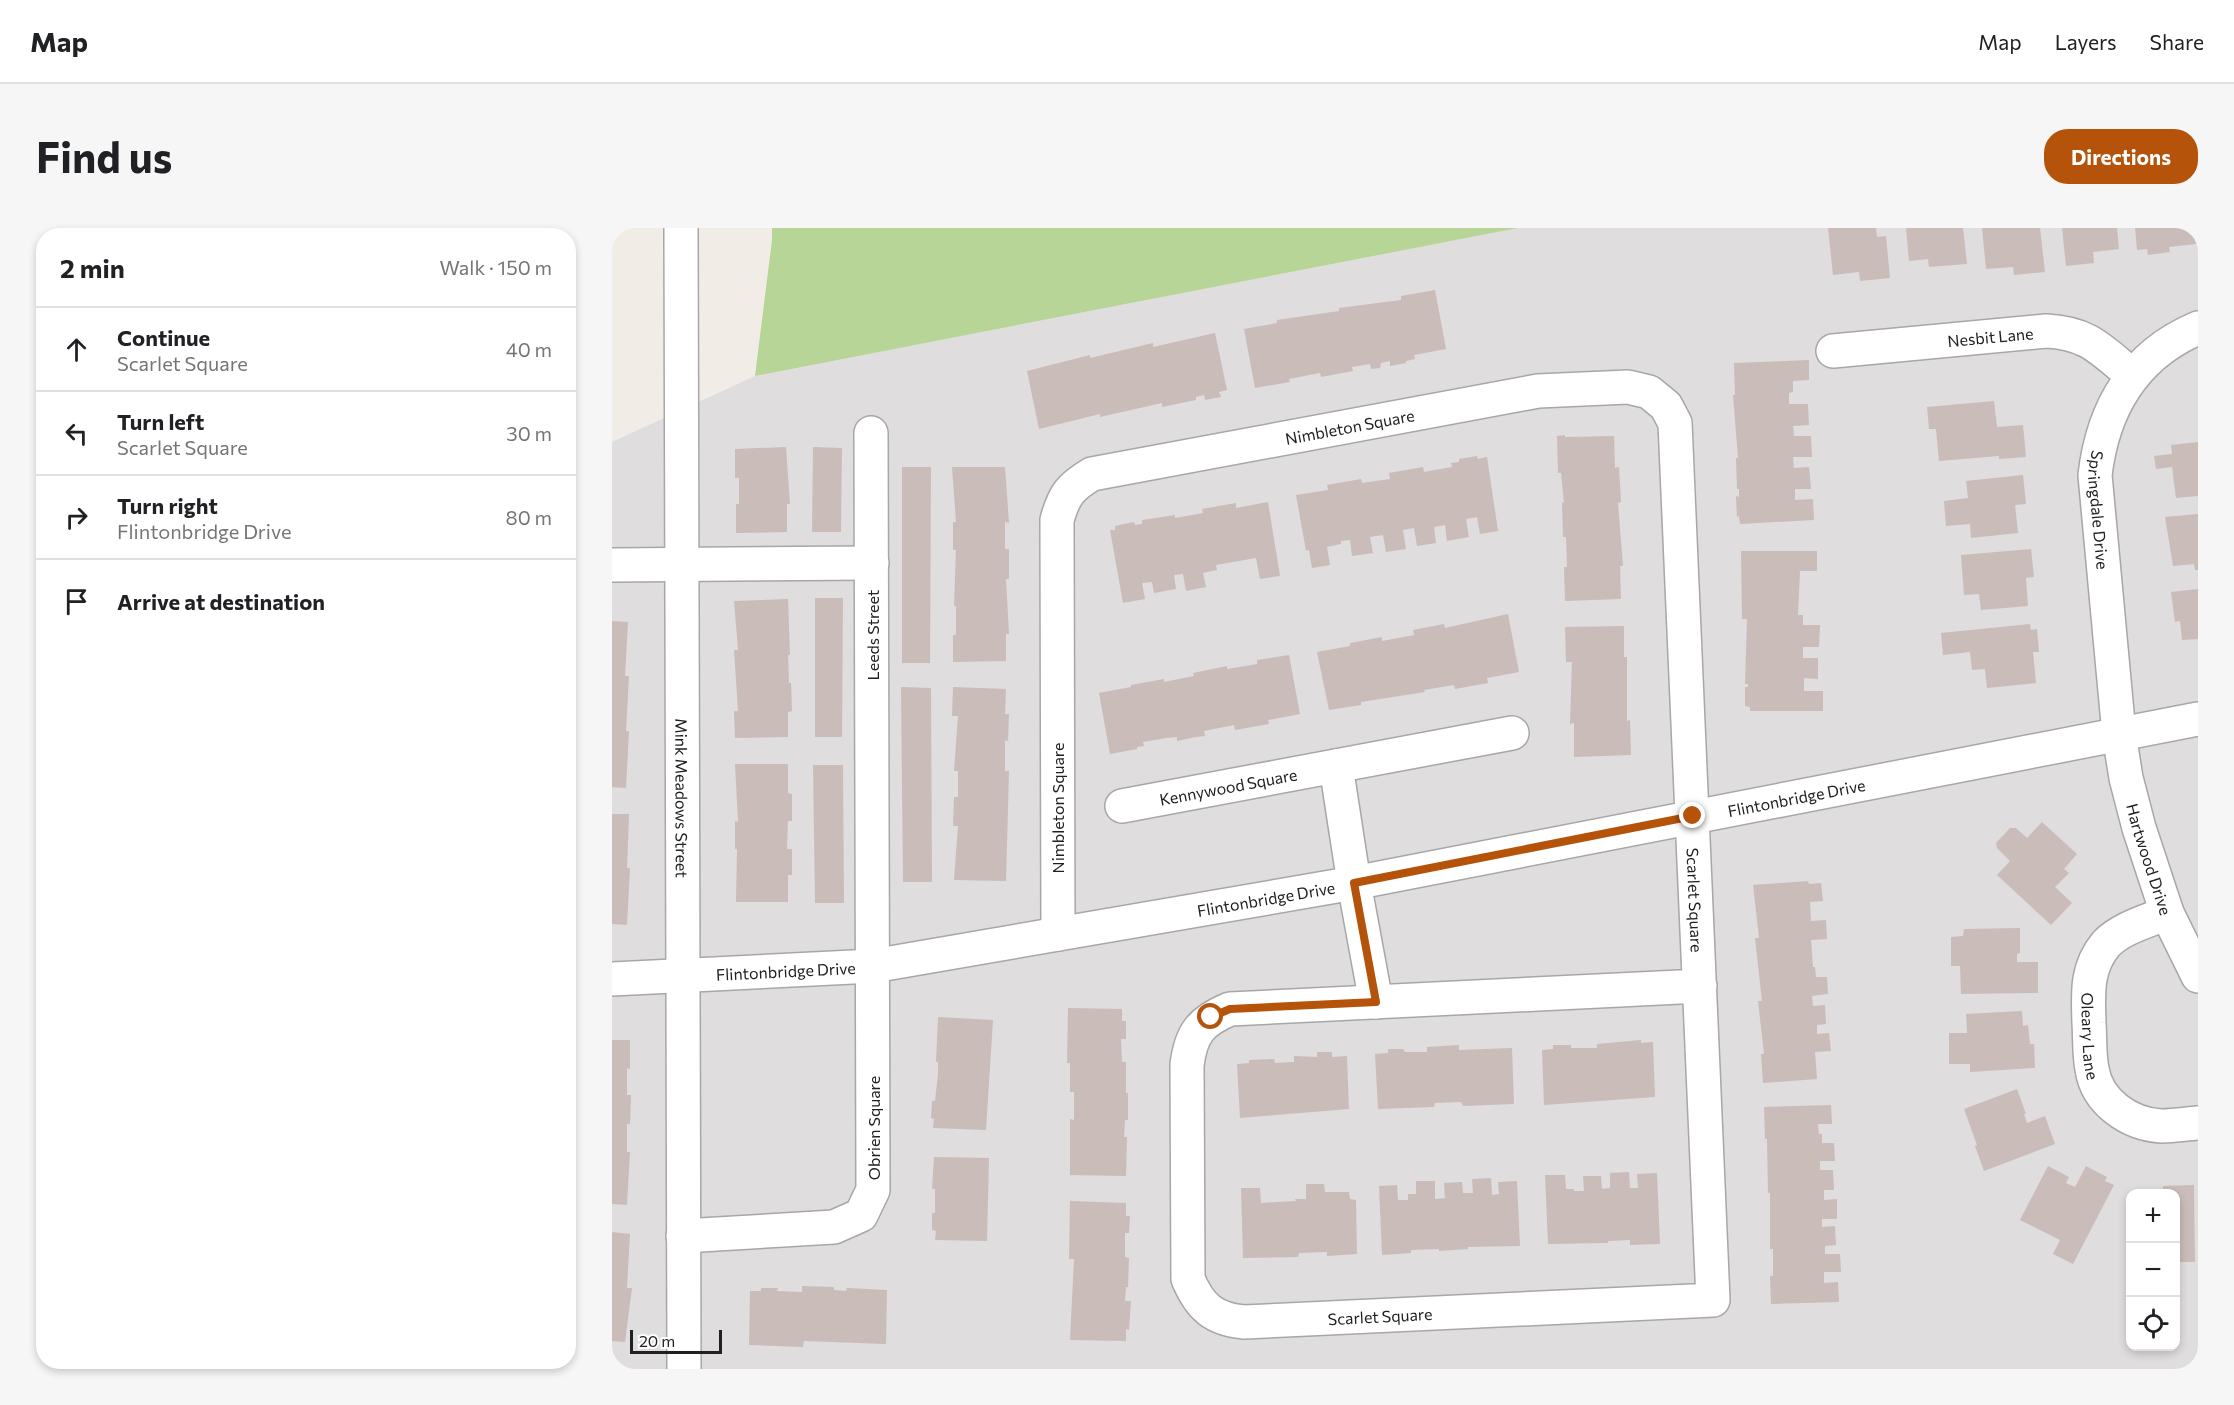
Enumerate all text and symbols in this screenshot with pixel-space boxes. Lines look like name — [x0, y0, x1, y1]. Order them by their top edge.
text: Map — [30, 24, 88, 58]
text: Map — [1978, 29, 2022, 54]
text: Layers — [2055, 29, 2117, 54]
text: Share — [2150, 29, 2204, 54]
button: Directions — [2044, 129, 2198, 184]
text: Find us — [36, 130, 172, 182]
text: 2 min — [60, 252, 125, 283]
text: Walk · 150 m — [440, 255, 552, 279]
street label: Nesbit Lane — [1946, 323, 2034, 350]
text: Continue — [117, 324, 210, 351]
icon: ahead — [60, 333, 93, 366]
text: 40 m — [506, 337, 552, 361]
text: Scarlet Square — [117, 351, 248, 375]
street label: Nimbleton Square — [1284, 405, 1416, 447]
text: Turn left — [117, 408, 204, 435]
icon: left — [60, 417, 93, 450]
text: 30 m — [506, 421, 552, 445]
text: Scarlet Square — [117, 435, 248, 459]
street label: Springdale Drive — [2085, 449, 2113, 570]
text: Turn right — [117, 492, 218, 519]
icon: right — [60, 501, 93, 534]
text: 80 m — [506, 505, 552, 529]
text: Flintonbridge Drive — [117, 519, 291, 543]
icon: arrive — [60, 585, 93, 618]
text: Arrive at destination — [117, 588, 325, 615]
street label: Leeds Street — [863, 589, 882, 680]
street label: Mink Meadows Street — [673, 718, 692, 878]
street label: Nimbleton Square — [1048, 743, 1067, 873]
street label: Kennywood Square — [1158, 764, 1299, 808]
street label: Flintonbridge Drive — [1726, 774, 1867, 820]
street label: Hartwood Drive — [2123, 801, 2176, 917]
route end — [1679, 802, 1705, 828]
street label: Scarlet Square — [1684, 847, 1707, 953]
street label: Flintonbridge Drive — [1195, 877, 1336, 919]
street label: Flintonbridge Drive — [716, 957, 856, 983]
street label: Oleary Lane — [2079, 992, 2104, 1082]
route start — [1197, 1003, 1223, 1029]
street label: Obrien Square — [864, 1076, 883, 1180]
map controls — [2126, 1189, 2180, 1351]
button: + — [2126, 1189, 2180, 1243]
button: − — [2126, 1243, 2180, 1297]
button: locate — [2126, 1297, 2180, 1351]
street label: Scarlet Square — [1327, 1304, 1433, 1328]
scale bar — [630, 1327, 722, 1354]
text: 20 m — [639, 1331, 675, 1350]

